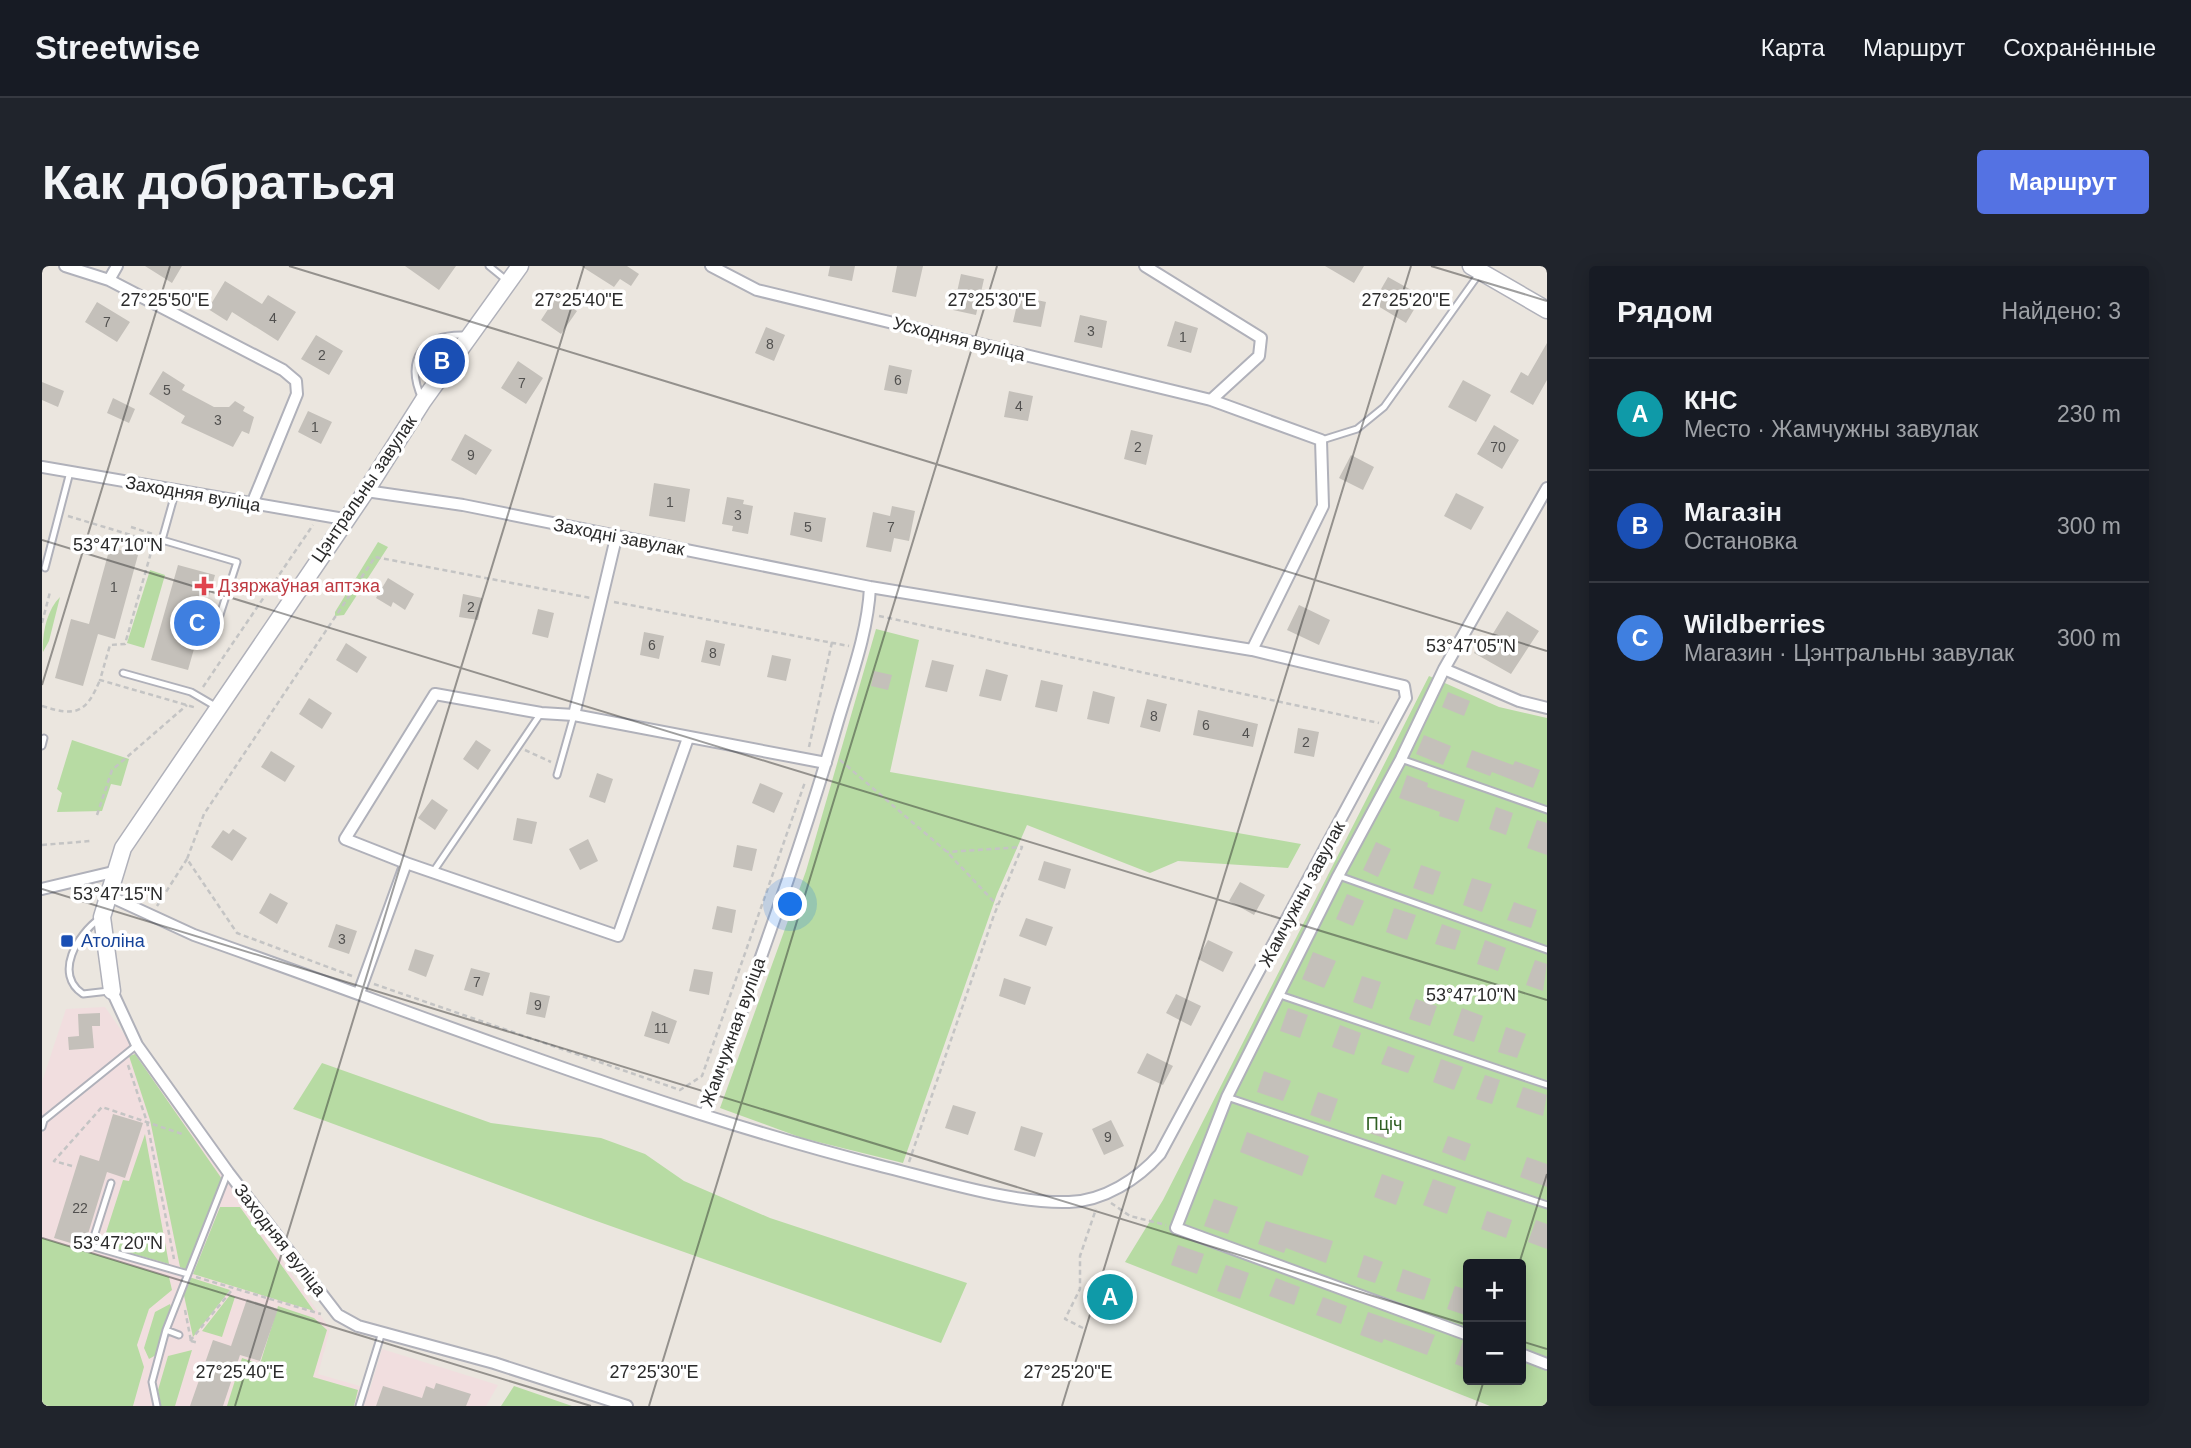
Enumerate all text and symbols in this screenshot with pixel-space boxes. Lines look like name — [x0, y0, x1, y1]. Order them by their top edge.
text: Streetwise — [35, 29, 200, 66]
text: Карта — [1761, 34, 1825, 61]
text: Маршрут — [1863, 34, 1965, 61]
text: Сохранённые — [2003, 34, 2156, 61]
button: Маршрут — [1977, 150, 2149, 214]
text: Как добраться — [42, 155, 396, 209]
text: 27°25'50"E — [120, 290, 210, 310]
text: 27°25'40"E — [534, 290, 624, 310]
text: 27°25'30"E — [947, 290, 1037, 310]
text: 27°25'20"E — [1361, 290, 1451, 310]
text: Рядом — [1617, 295, 1713, 328]
text: Найдено: 3 — [2001, 298, 2121, 324]
house number: 4 — [269, 310, 277, 326]
street label: Усходняя вуліца — [891, 313, 1028, 365]
house number: 7 — [103, 314, 111, 330]
house number: 3 — [1087, 323, 1095, 339]
house number: 1 — [1179, 329, 1187, 345]
pin: B — [419, 335, 465, 387]
house number: 8 — [766, 336, 774, 352]
house number: 2 — [318, 347, 326, 363]
house number: 6 — [894, 372, 902, 388]
house number: 7 — [518, 375, 526, 391]
house number: 5 — [163, 382, 171, 398]
text: КНС — [1684, 385, 1737, 415]
house number: 4 — [1015, 398, 1023, 414]
text: A — [1632, 401, 1648, 427]
text: 230 m — [2057, 401, 2121, 427]
house number: 3 — [214, 412, 222, 428]
street label: Цэнтральны завулак — [307, 412, 421, 566]
text: Место · Жамчужны завулак — [1684, 416, 1978, 442]
house number: 1 — [311, 419, 319, 435]
house number: 2 — [1134, 439, 1142, 455]
house number: 70 — [1490, 439, 1506, 455]
house number: 9 — [467, 447, 475, 463]
street label: Заходняя вуліца — [124, 472, 263, 516]
house number: 1 — [666, 494, 674, 510]
text: Магазін — [1684, 497, 1782, 527]
house number: 3 — [734, 507, 742, 523]
text: B — [1632, 513, 1648, 539]
text: 300 m — [2057, 513, 2121, 539]
street label: Заходні завулак — [552, 514, 686, 560]
house number: 5 — [804, 519, 812, 535]
house number: 7 — [887, 519, 895, 535]
text: Остановка — [1684, 528, 1798, 554]
text: 53°47'10"N — [73, 535, 163, 555]
place label: Дзяржаўная аптэка — [218, 576, 381, 596]
marker: Дзяржаўная аптэка — [196, 578, 212, 594]
house number: 1 — [110, 579, 118, 595]
pin: C — [174, 597, 220, 649]
house number: 2 — [467, 599, 475, 615]
text: Wildberries — [1684, 609, 1825, 639]
text: C — [1632, 625, 1648, 651]
text: 300 m — [2057, 625, 2121, 651]
text: 53°47'05"N — [1426, 636, 1516, 656]
house number: 6 — [648, 637, 656, 653]
text: Магазин · Цэнтральны завулак — [1684, 640, 2014, 666]
house number: 8 — [709, 645, 717, 661]
house number: 8 — [1150, 708, 1158, 724]
house number: 6 — [1202, 717, 1210, 733]
house number: 4 — [1242, 725, 1250, 741]
house number: 2 — [1302, 734, 1310, 750]
street label: Жамчужны завулак — [1255, 818, 1349, 970]
text: 53°47'15"N — [73, 884, 163, 904]
your location — [773, 887, 807, 921]
place label: Атоліна — [81, 931, 146, 951]
house number: 3 — [338, 931, 346, 947]
marker: Атоліна — [59, 933, 75, 949]
street label: Жамчужная вуліца — [697, 954, 770, 1109]
house number: 7 — [473, 974, 481, 990]
text: 53°47'10"N — [1426, 985, 1516, 1005]
house number: 9 — [534, 997, 542, 1013]
house number: 11 — [654, 1020, 668, 1036]
park label: Пціч — [1366, 1114, 1402, 1134]
house number: 9 — [1104, 1129, 1112, 1145]
street label: Заходняя вуліца — [230, 1180, 331, 1301]
house number: 22 — [72, 1200, 88, 1216]
text: 53°47'20"N — [73, 1233, 163, 1253]
map controls — [1463, 1259, 1526, 1385]
button: + — [1463, 1259, 1526, 1322]
pin: A — [1087, 1271, 1133, 1323]
button: − — [1463, 1322, 1526, 1385]
text: 27°25'40"E — [195, 1362, 285, 1382]
text: 27°25'30"E — [609, 1362, 699, 1382]
text: 27°25'20"E — [1023, 1362, 1113, 1382]

